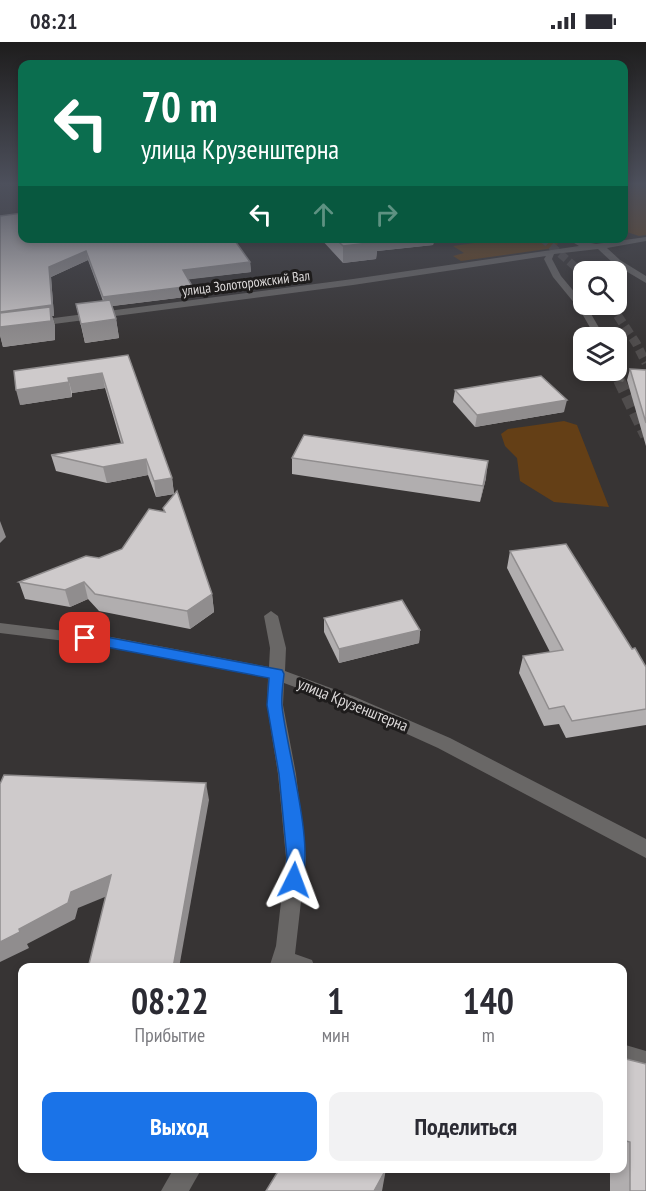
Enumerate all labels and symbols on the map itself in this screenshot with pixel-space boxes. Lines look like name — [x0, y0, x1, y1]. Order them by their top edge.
street label: улица Золоторожский Вал — [181, 266, 311, 300]
pin — [59, 612, 110, 663]
street label: улица Крузенштерна — [295, 673, 411, 735]
position arrow — [262, 848, 326, 912]

